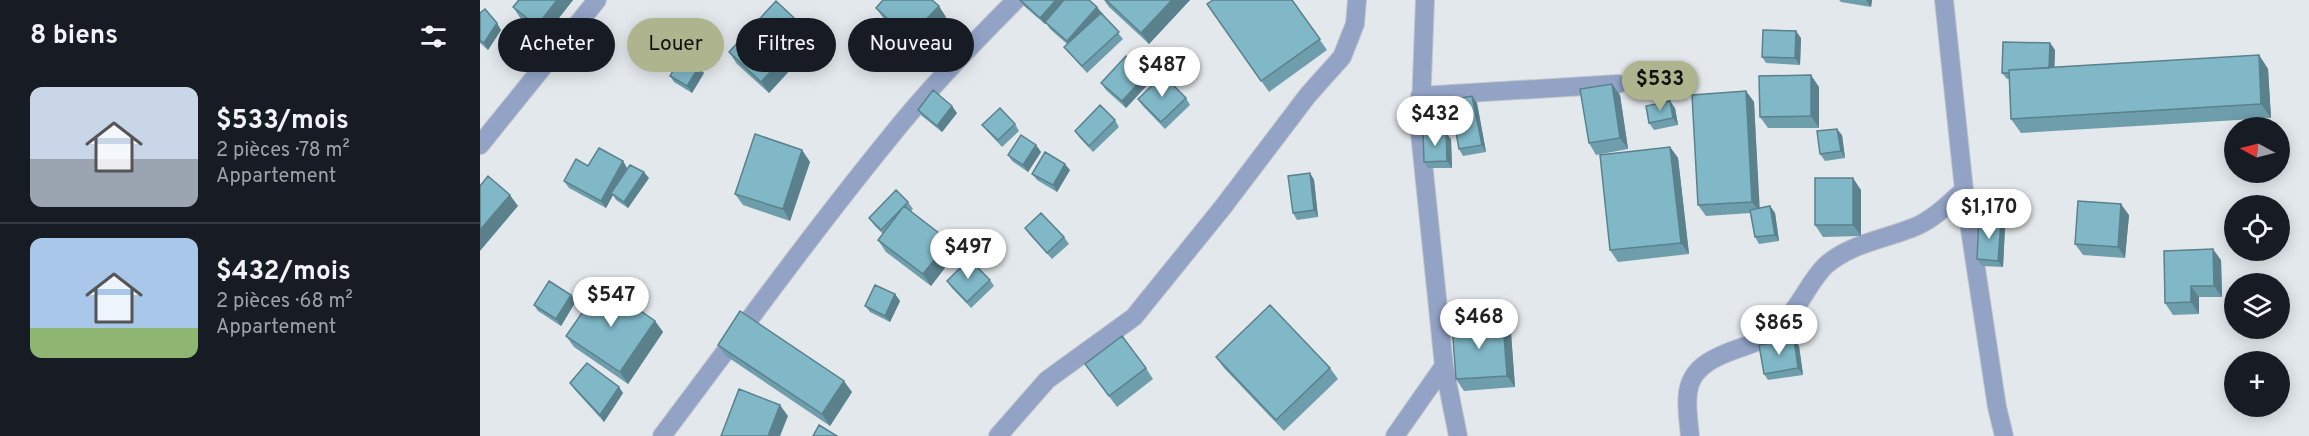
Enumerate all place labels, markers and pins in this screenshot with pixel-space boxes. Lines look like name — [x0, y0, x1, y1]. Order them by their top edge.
pin: $487 — [1126, 47, 1198, 98]
pin: $533 — [1624, 61, 1696, 112]
pin: $432 — [1399, 96, 1471, 147]
pin: $1,170 — [1940, 189, 2038, 240]
pin: $497 — [932, 229, 1004, 280]
pin: $547 — [575, 277, 647, 328]
pin: $468 — [1443, 299, 1515, 350]
pin: $865 — [1743, 305, 1815, 356]

